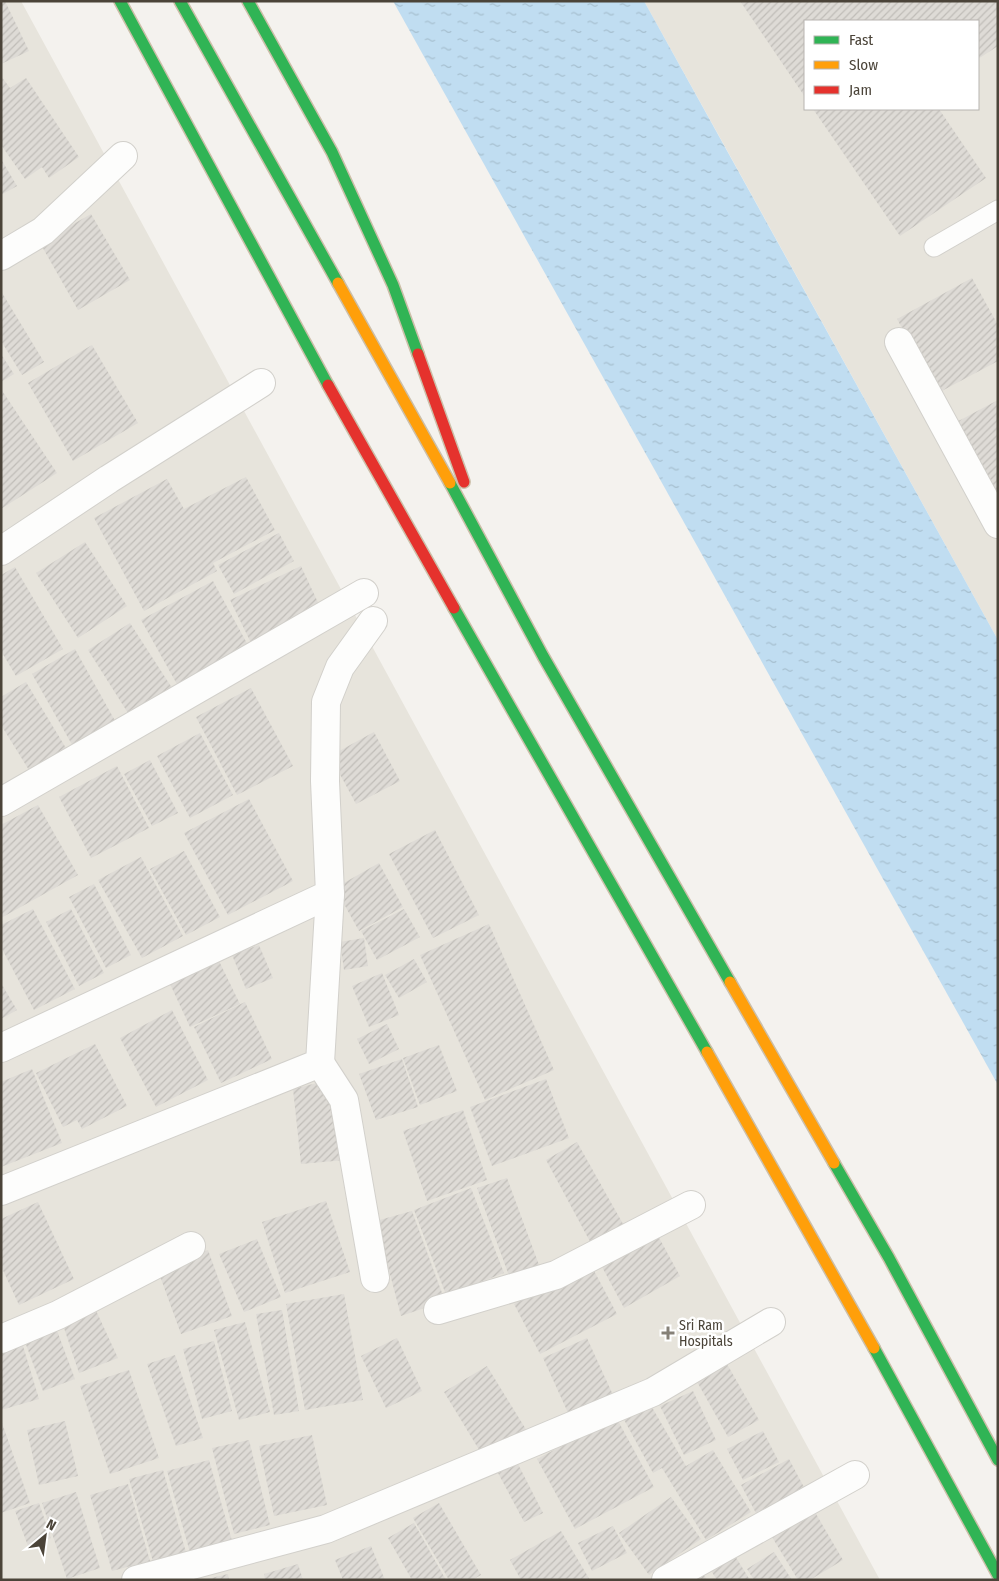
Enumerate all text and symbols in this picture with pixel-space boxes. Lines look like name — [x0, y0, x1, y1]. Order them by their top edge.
legend — [804, 20, 979, 110]
text: Fast — [849, 31, 873, 49]
text: Slow — [849, 56, 878, 74]
text: Jam — [849, 81, 872, 99]
place label: Sri Ram Hospitals — [679, 1317, 733, 1350]
marker: Sri Ram Hospitals — [661, 1326, 675, 1340]
north arrow — [20, 1511, 70, 1561]
text: N — [43, 1516, 59, 1535]

